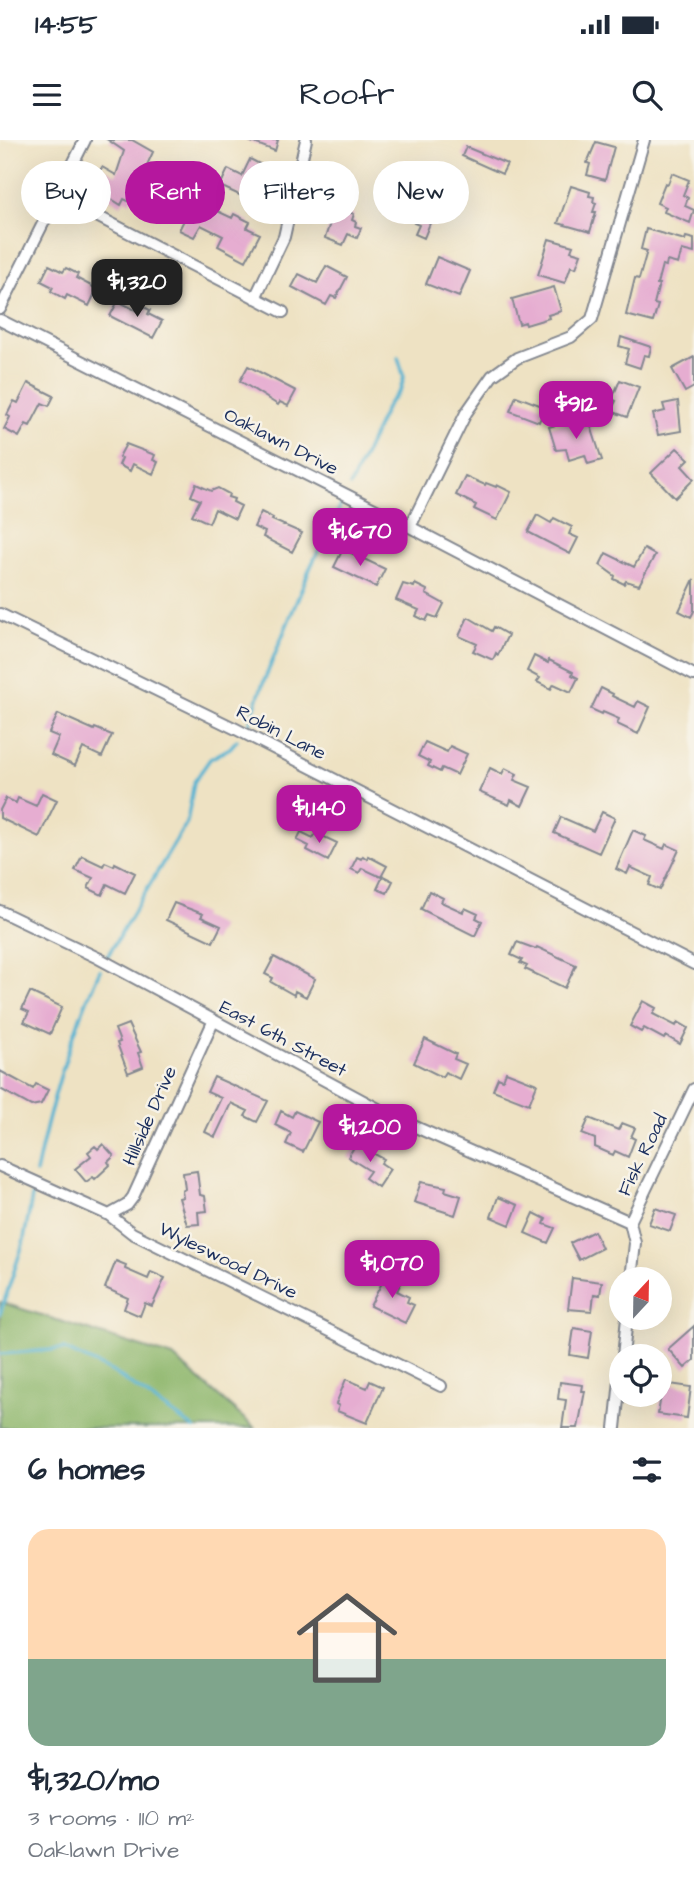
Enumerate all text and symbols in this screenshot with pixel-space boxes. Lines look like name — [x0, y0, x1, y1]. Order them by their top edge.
text: 14:55 — [35, 7, 97, 43]
text: Roofr — [299, 72, 395, 117]
icon: menu — [28, 76, 66, 114]
icon: search — [628, 76, 666, 114]
chip: Buy — [21, 161, 111, 224]
chip: Rent — [125, 161, 225, 224]
chip: Filters — [239, 161, 359, 224]
chip: New — [373, 161, 469, 224]
pin: $1,320 — [80, 260, 194, 319]
text: $1,320 — [107, 266, 167, 298]
pin: $912 — [535, 382, 617, 441]
text: $912 — [555, 388, 597, 420]
street label: Oaklawn Drive — [219, 402, 343, 482]
pin: $1,670 — [303, 508, 417, 568]
text: $1,670 — [329, 515, 391, 547]
street label: Robin Lane — [231, 699, 331, 767]
pin: $1,140 — [262, 786, 376, 845]
text: $1,140 — [293, 792, 345, 824]
street label: East 6th Street — [214, 994, 352, 1084]
street label: Hillside Drive — [116, 1062, 184, 1170]
pin: $1,200 — [313, 1104, 427, 1164]
street label: Fisk Road — [611, 1109, 675, 1201]
text: $1,200 — [339, 1111, 401, 1143]
street label: Wyleswood Drive — [154, 1216, 302, 1307]
pin: $1,070 — [335, 1240, 449, 1300]
text: $1,070 — [360, 1247, 424, 1279]
north arrow — [609, 1267, 672, 1330]
map controls — [609, 1267, 672, 1407]
button: locate — [609, 1344, 672, 1407]
text: 6 homes — [28, 1449, 145, 1491]
icon: filters — [628, 1451, 666, 1489]
icon: home — [284, 1575, 410, 1701]
text: $1,320/mo — [28, 1760, 159, 1802]
text: 3 rooms · 110 m² — [28, 1802, 195, 1834]
text: Oaklawn Drive — [28, 1834, 179, 1866]

